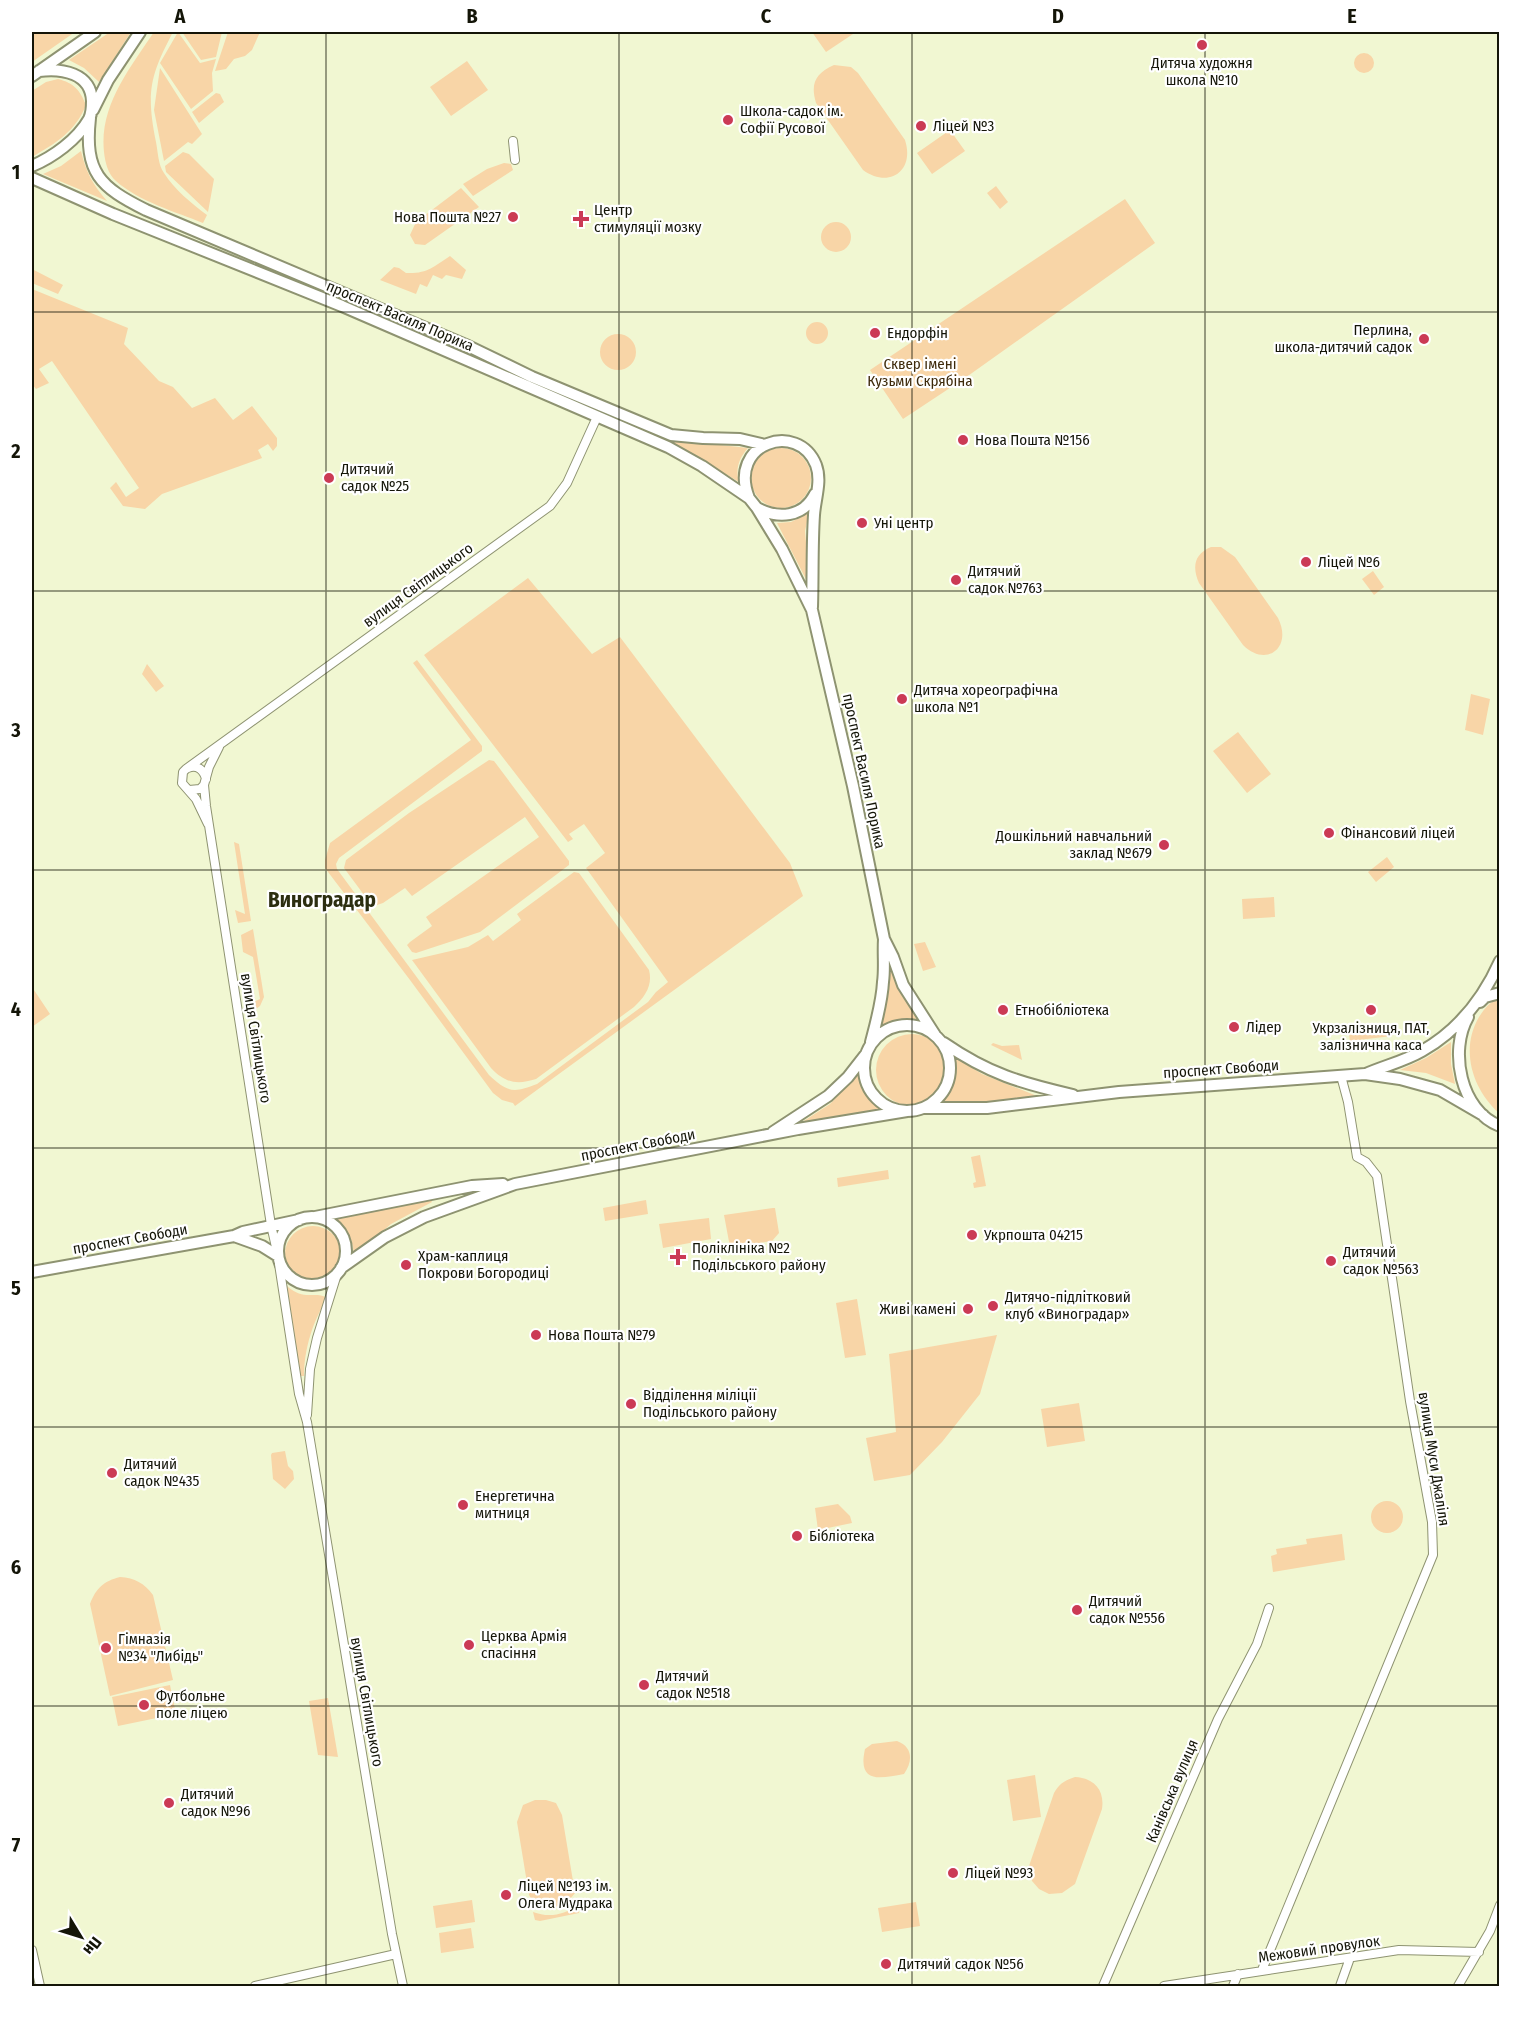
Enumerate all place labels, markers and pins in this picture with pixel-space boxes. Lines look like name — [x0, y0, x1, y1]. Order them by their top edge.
marker: Дитяча художня школа №10 — [1195, 38, 1209, 52]
place label: Дитяча художня школа №10 — [1150, 54, 1253, 89]
place label: Школа-садок ім. Софії Русової — [740, 102, 843, 137]
marker: Школа-садок ім. Софії Русової — [721, 113, 735, 127]
place label: Ліцей №3 — [933, 117, 994, 135]
marker: Ліцей №3 — [914, 119, 928, 133]
place label: Центр стимуляції мозку — [594, 201, 702, 236]
place label: Нова Пошта №27 — [394, 208, 501, 226]
marker: Нова Пошта №27 — [506, 210, 520, 224]
marker: Центр стимуляції мозку — [572, 210, 590, 228]
place label: Перлина, школа-дитячий садок — [1275, 321, 1412, 356]
place label: Ендорфін — [887, 324, 948, 342]
marker: Ендорфін — [868, 326, 882, 340]
marker: Перлина, школа-дитячий садок — [1417, 332, 1431, 346]
place label: Нова Пошта №156 — [975, 431, 1090, 449]
marker: Нова Пошта №156 — [956, 433, 970, 447]
place label: Дитячий садок №25 — [340, 460, 409, 495]
marker: Дитячий садок №25 — [322, 471, 336, 485]
place label: Уні центр — [873, 514, 933, 532]
marker: Уні центр — [855, 516, 869, 530]
place label: Ліцей №6 — [1318, 553, 1380, 571]
marker: Ліцей №6 — [1299, 555, 1313, 569]
place label: Дитячий садок №763 — [967, 562, 1043, 597]
marker: Дитячий садок №763 — [949, 573, 963, 587]
place label: Дитяча хореографічна школа №1 — [913, 681, 1058, 716]
marker: Дитяча хореографічна школа №1 — [895, 692, 909, 706]
place label: Фінансовий ліцей — [1341, 824, 1455, 842]
marker: Фінансовий ліцей — [1322, 826, 1336, 840]
place label: Дошкільний навчальний заклад №679 — [995, 827, 1152, 862]
marker: Дошкільний навчальний заклад №679 — [1157, 838, 1171, 852]
place label: Етнобібліотека — [1015, 1001, 1109, 1019]
marker: Етнобібліотека — [996, 1003, 1010, 1017]
marker: Укрзалізниця, ПАТ, залізнична каса — [1364, 1003, 1378, 1017]
place label: Лідер — [1246, 1018, 1282, 1036]
place label: Укрзалізниця, ПАТ, залізнична каса — [1312, 1019, 1429, 1054]
marker: Лідер — [1227, 1020, 1241, 1034]
place label: Укрпошта 04215 — [983, 1226, 1083, 1244]
marker: Укрпошта 04215 — [965, 1228, 979, 1242]
place label: Поліклініка №2 Подільського району — [692, 1239, 826, 1274]
place label: Дитячий садок №563 — [1342, 1243, 1419, 1278]
place label: Храм-каплиця Покрови Богородиці — [418, 1247, 549, 1282]
marker: Поліклініка №2 Подільського району — [669, 1248, 687, 1266]
marker: Дитячий садок №563 — [1324, 1254, 1338, 1268]
marker: Храм-каплиця Покрови Богородиці — [399, 1258, 413, 1272]
place label: Дитячо-підлітковий клуб «Виноградар» — [1004, 1288, 1131, 1323]
marker: Дитячо-підлітковий клуб «Виноградар» — [986, 1299, 1000, 1313]
place label: Живі камені — [879, 1300, 956, 1318]
marker: Живі камені — [961, 1302, 975, 1316]
place label: Нова Пошта №79 — [548, 1326, 655, 1344]
marker: Нова Пошта №79 — [529, 1328, 543, 1342]
place label: Відділення міліції Подільського району — [643, 1386, 777, 1421]
marker: Відділення міліції Подільського району — [624, 1397, 638, 1411]
place label: Дитячий садок №435 — [123, 1455, 200, 1490]
marker: Дитячий садок №435 — [105, 1466, 119, 1480]
place label: Енергетична митниця — [475, 1487, 555, 1522]
marker: Енергетична митниця — [456, 1498, 470, 1512]
place label: Бібліотека — [809, 1527, 875, 1545]
marker: Бібліотека — [790, 1529, 804, 1543]
place label: Дитячий садок №556 — [1088, 1592, 1165, 1627]
marker: Дитячий садок №556 — [1070, 1603, 1084, 1617]
place label: Церква Армія спасіння — [481, 1627, 567, 1662]
place label: Гімназія №34 "Либідь" — [118, 1630, 203, 1665]
marker: Церква Армія спасіння — [462, 1638, 476, 1652]
marker: Гімназія №34 "Либідь" — [99, 1641, 113, 1655]
place label: Дитячий садок №518 — [655, 1667, 730, 1702]
marker: Дитячий садок №518 — [637, 1678, 651, 1692]
place label: Футбольне поле ліцею — [156, 1687, 228, 1722]
marker: Футбольне поле ліцею — [137, 1698, 151, 1712]
place label: Дитячий садок №96 — [180, 1785, 250, 1820]
marker: Дитячий садок №96 — [162, 1796, 176, 1810]
place label: Ліцей №93 — [965, 1864, 1033, 1882]
marker: Ліцей №93 — [946, 1866, 960, 1880]
place label: Ліцей №193 ім. Олега Мудрака — [518, 1877, 613, 1912]
marker: Ліцей №193 ім. Олега Мудрака — [499, 1888, 513, 1902]
place label: Дитячий садок №56 — [897, 1955, 1024, 1973]
marker: Дитячий садок №56 — [879, 1957, 893, 1971]

